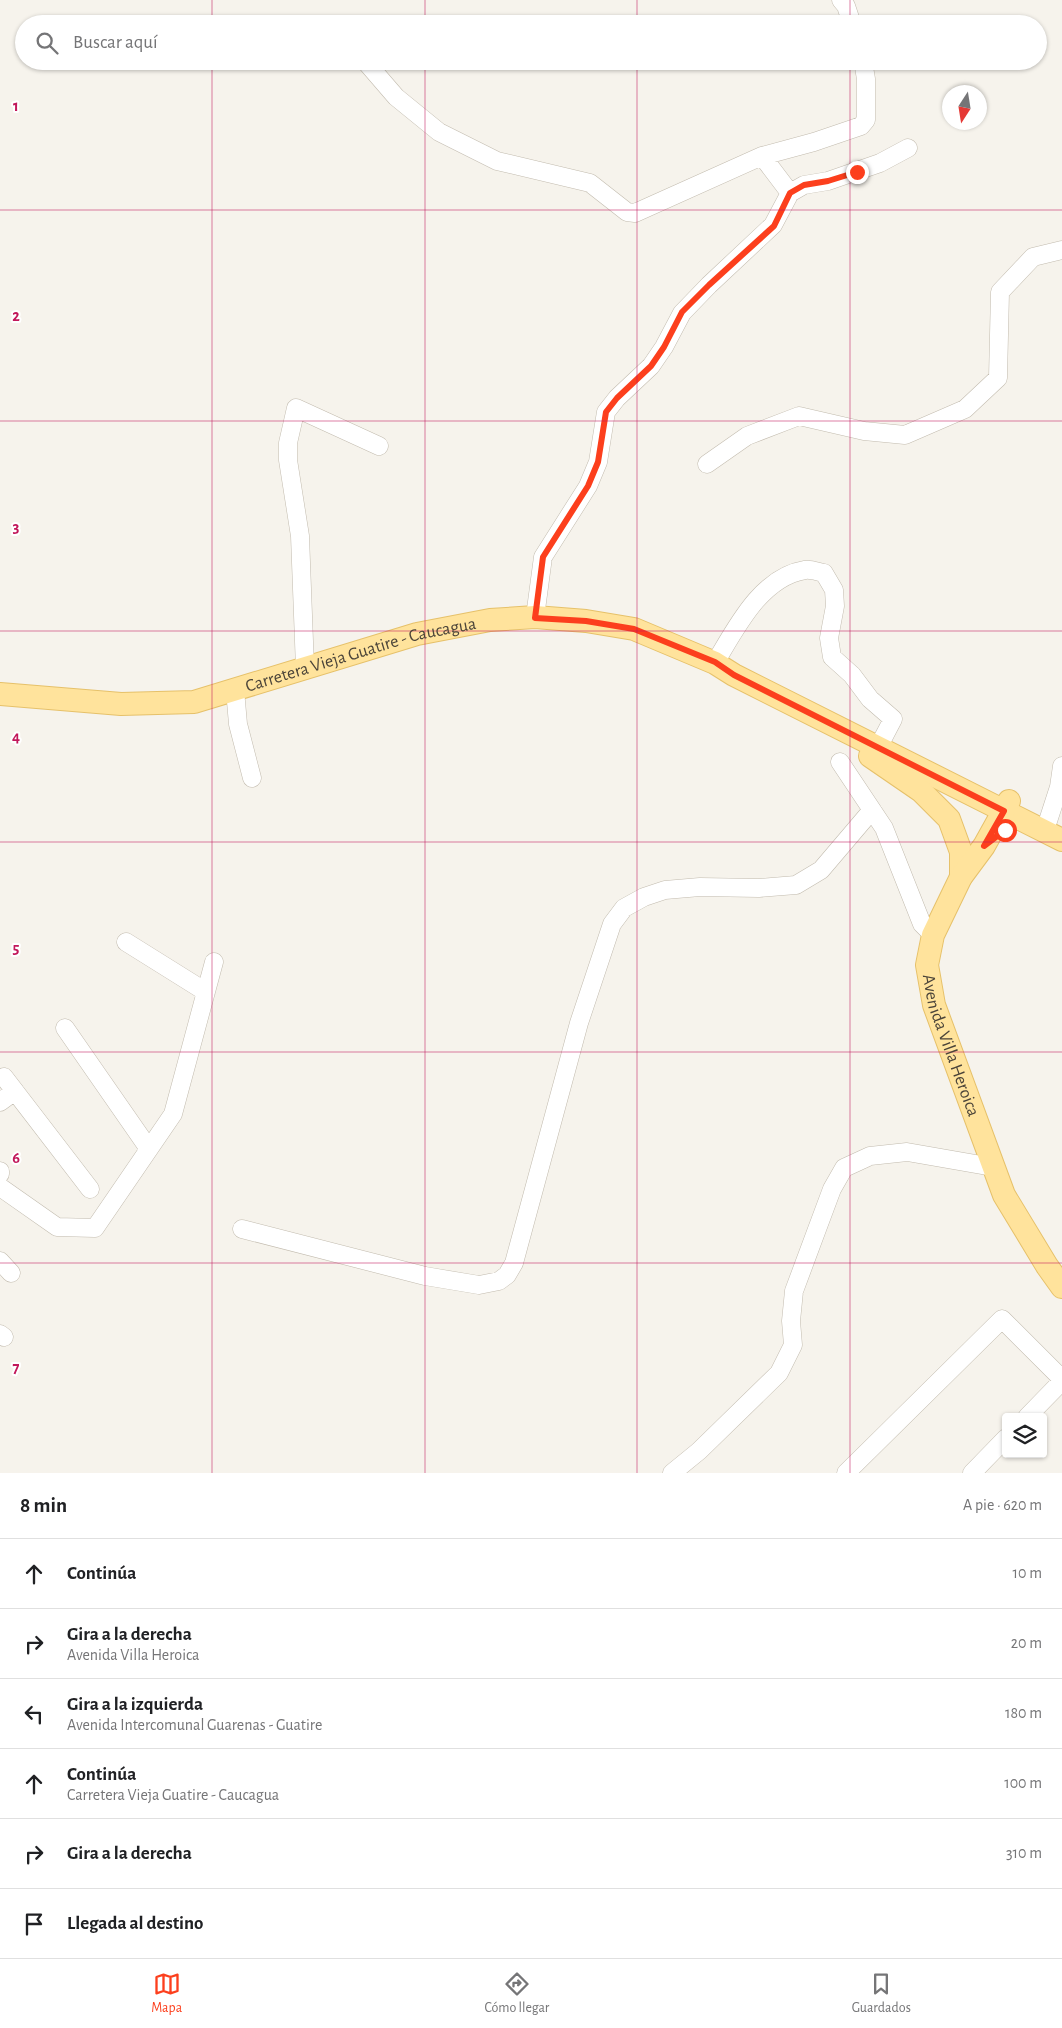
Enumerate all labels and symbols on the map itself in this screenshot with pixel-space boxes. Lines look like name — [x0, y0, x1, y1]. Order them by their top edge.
north arrow — [942, 85, 987, 130]
text: 1 — [13, 98, 19, 114]
route end — [846, 161, 869, 184]
text: 2 — [12, 308, 20, 324]
text: 3 — [13, 519, 20, 535]
street label: Carretera Vieja Guatire - Caucagua — [243, 615, 478, 696]
text: 4 — [12, 729, 20, 745]
route start — [994, 819, 1017, 842]
text: 5 — [13, 940, 20, 956]
street label: Avenida Villa Heroica — [919, 973, 982, 1119]
text: 6 — [12, 1150, 20, 1166]
text: 7 — [13, 1360, 20, 1376]

